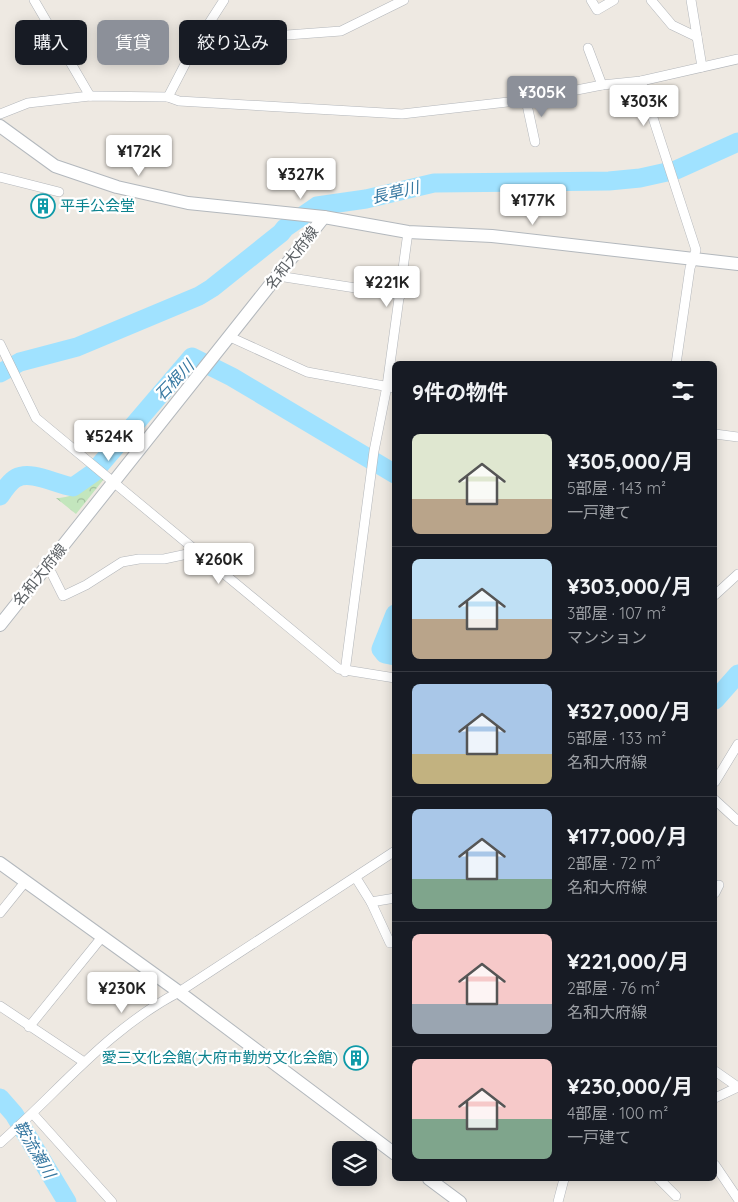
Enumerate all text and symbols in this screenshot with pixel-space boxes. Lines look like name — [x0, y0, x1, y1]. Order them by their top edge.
chip: 購入 — [15, 20, 87, 65]
chip: 賃貸 — [97, 20, 169, 65]
chip: 絞り込み — [179, 20, 287, 65]
pin: ¥305K — [507, 76, 577, 118]
text: ¥305K — [518, 82, 566, 102]
pin: ¥303K — [609, 84, 679, 127]
text: ¥303K — [620, 91, 668, 111]
pin: ¥172K — [104, 134, 174, 177]
text: ¥172K — [117, 141, 161, 161]
pin: ¥327K — [266, 158, 336, 200]
text: ¥327K — [278, 164, 324, 184]
water label: 長草川 — [369, 176, 423, 207]
pin: ¥177K — [498, 184, 568, 226]
text: ¥177K — [511, 190, 555, 210]
building icon: 平手公会堂 — [30, 193, 56, 219]
place label: 平手公会堂 — [60, 196, 135, 215]
street label: 名和大府線 — [261, 222, 322, 293]
pin: ¥221K — [352, 266, 422, 308]
text: ¥221K — [365, 272, 409, 292]
water label: 石根川 — [150, 354, 199, 404]
icon: filters — [669, 377, 697, 405]
text: 9件の物件 — [412, 379, 508, 405]
pin: ¥524K — [74, 420, 144, 462]
text: ¥524K — [85, 426, 133, 446]
text: ¥305,000/月 — [567, 448, 693, 474]
icon: home — [452, 454, 512, 514]
text: 5部屋 · 143 m² — [567, 478, 666, 498]
text: 一戸建て — [567, 502, 631, 522]
street label: 名和大府線 — [9, 540, 71, 610]
pin: ¥260K — [184, 542, 254, 585]
text: ¥260K — [195, 549, 243, 569]
text: ¥303,000/月 — [567, 573, 692, 599]
icon: home — [452, 579, 512, 639]
text: 3部屋 · 107 m² — [567, 603, 666, 623]
text: マンション — [567, 627, 647, 647]
text: ¥327,000/月 — [567, 698, 691, 724]
icon: home — [452, 704, 512, 764]
text: 5部屋 · 133 m² — [567, 728, 666, 748]
text: 名和大府線 — [567, 752, 647, 772]
text: ¥177,000/月 — [567, 823, 688, 849]
icon: home — [452, 829, 512, 889]
text: 2部屋 · 72 m² — [567, 853, 661, 873]
text: 名和大府線 — [567, 877, 647, 897]
text: ¥221,000/月 — [567, 948, 689, 974]
icon: home — [452, 954, 512, 1014]
pin: ¥230K — [87, 972, 157, 1014]
text: ¥230K — [98, 978, 146, 998]
text: 2部屋 · 76 m² — [567, 978, 660, 998]
text: 名和大府線 — [567, 1002, 647, 1022]
building icon: 愛三文化会館(大府市勤労文化会館) — [343, 1045, 369, 1071]
place label: 愛三文化会館(大府市勤労文化会館) — [102, 1048, 338, 1067]
text: ¥230,000/月 — [567, 1073, 693, 1099]
icon: home — [452, 1079, 512, 1139]
text: 4部屋 · 100 m² — [567, 1103, 668, 1123]
water label: 鞍流瀬川 — [10, 1116, 61, 1183]
text: 一戸建て — [567, 1127, 631, 1147]
map controls — [332, 1141, 377, 1186]
button: layers — [332, 1141, 377, 1186]

